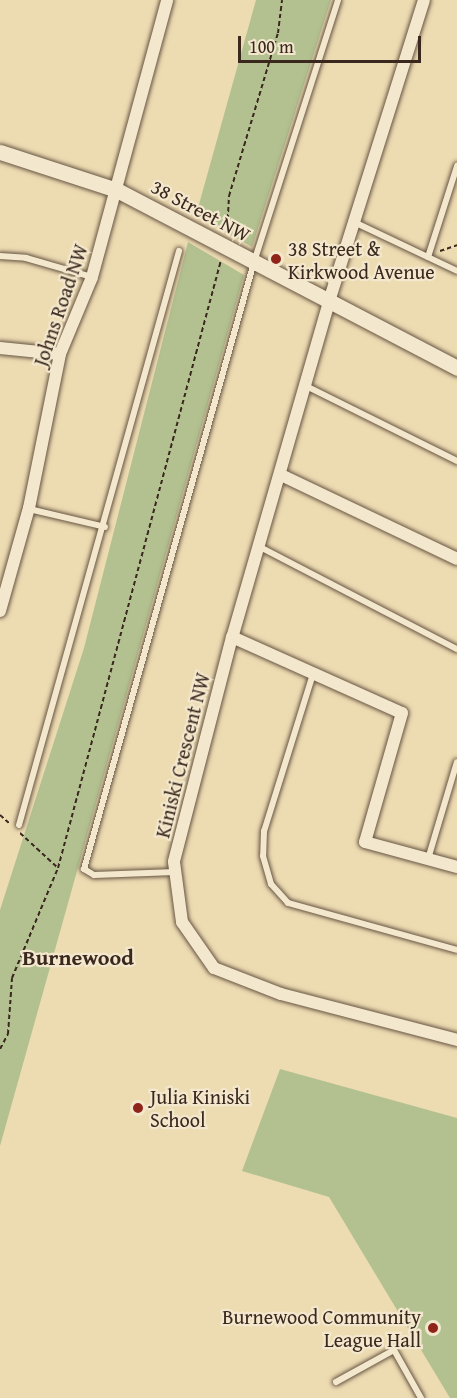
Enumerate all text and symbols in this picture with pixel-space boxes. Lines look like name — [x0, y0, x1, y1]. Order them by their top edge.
scale bar — [241, 24, 424, 62]
text: 100 m — [249, 33, 294, 60]
street label: 38 Street NW — [147, 174, 255, 246]
place label: 38 Street & Kirkwood Avenue — [288, 236, 435, 283]
street label: Johns Road NW — [28, 241, 92, 369]
marker: 38 Street & Kirkwood Avenue — [269, 252, 283, 266]
street label: Kiniski Crescent NW — [150, 670, 214, 840]
district label: Burnewood — [22, 945, 134, 971]
place label: Julia Kiniski School — [150, 1084, 250, 1131]
marker: Julia Kiniski School — [131, 1101, 145, 1115]
place label: Burnewood Community League Hall — [222, 1304, 421, 1351]
marker: Burnewood Community League Hall — [426, 1321, 440, 1335]

